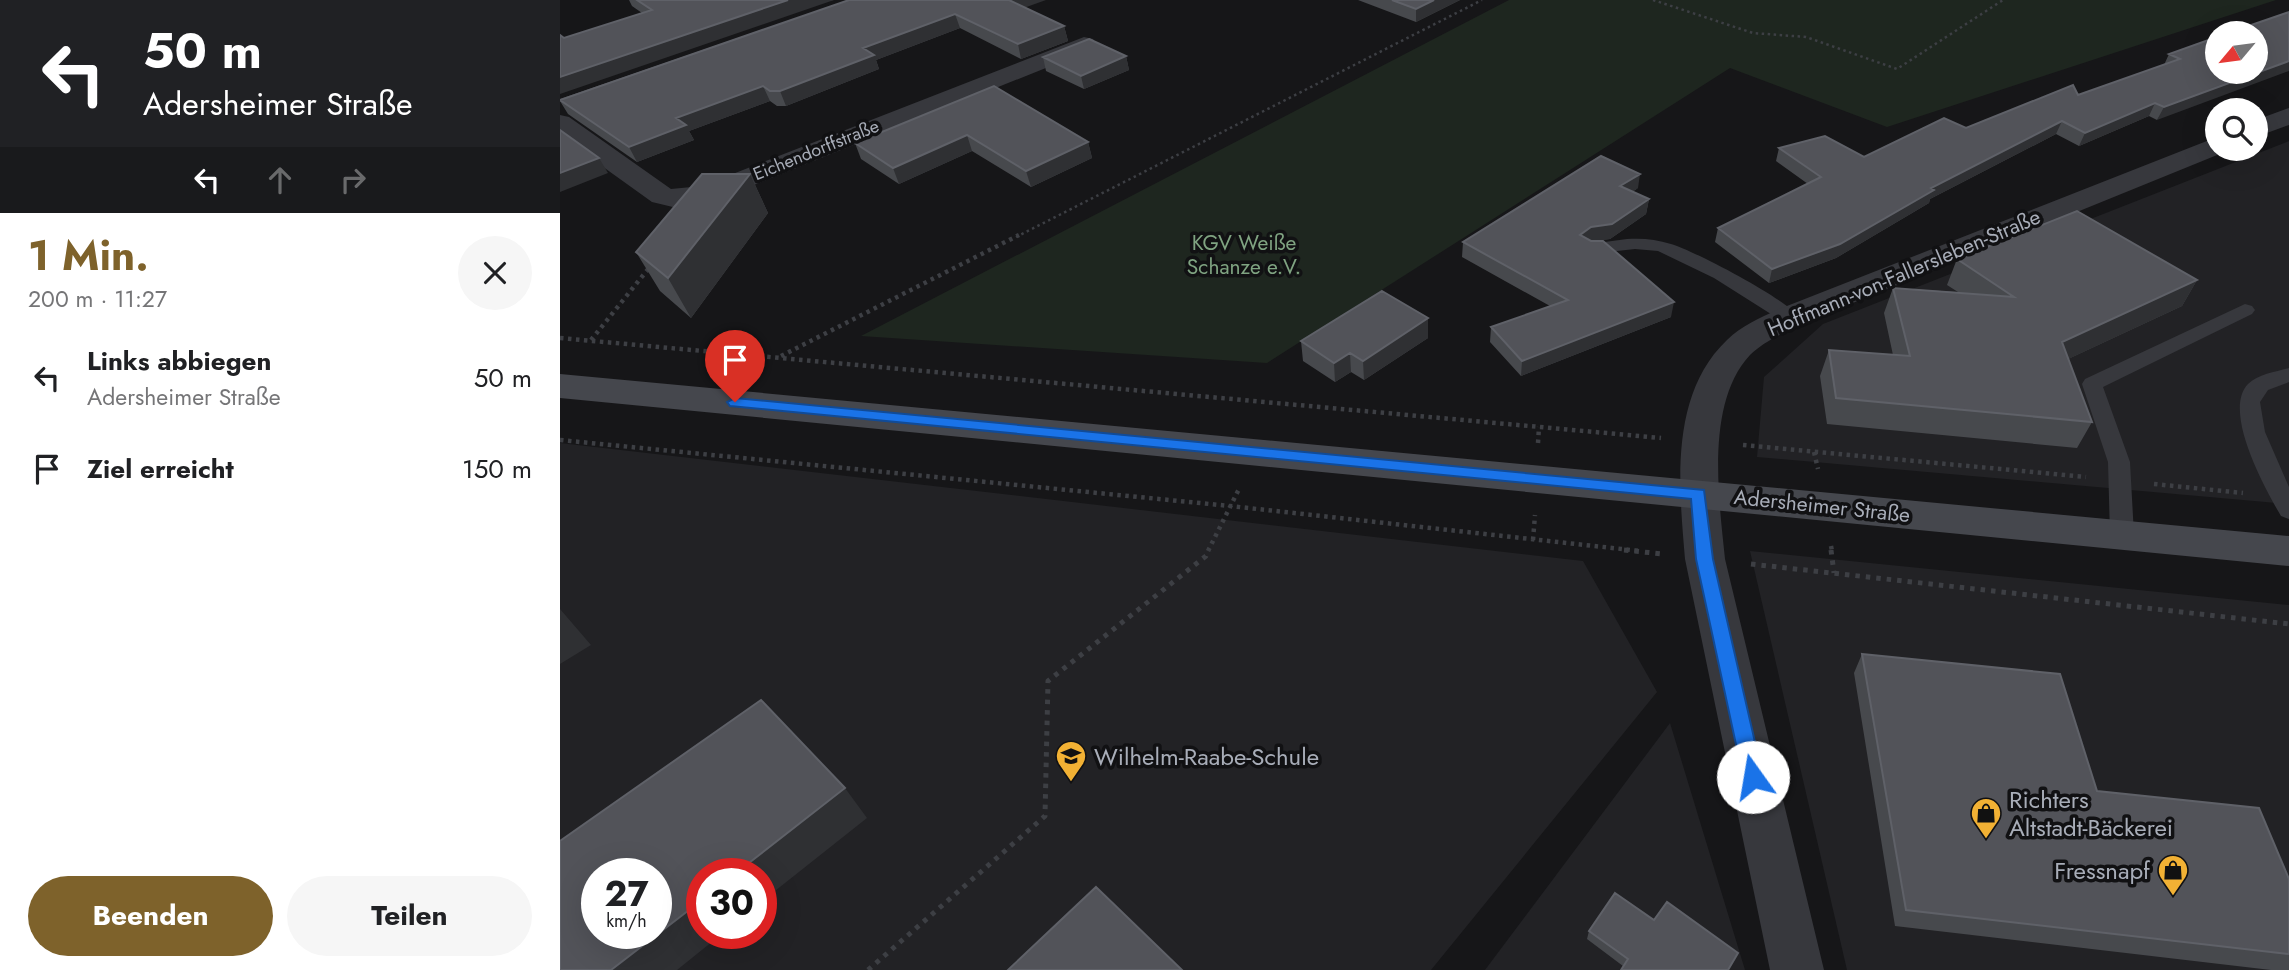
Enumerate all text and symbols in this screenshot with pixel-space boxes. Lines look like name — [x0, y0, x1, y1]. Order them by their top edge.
text: 50 m — [143, 16, 262, 86]
north arrow — [2205, 21, 2268, 84]
map controls — [2205, 21, 2268, 161]
icon: left — [28, 28, 119, 119]
text: Adersheimer Straße — [143, 81, 412, 127]
button: search — [2205, 98, 2268, 161]
street label: Eichendorffstraße — [749, 113, 883, 187]
icon: left — [188, 161, 226, 199]
icon: ahead — [261, 161, 299, 199]
icon: right — [334, 161, 372, 199]
street label: Hoffmann-von-Fallersleben-Straße — [1763, 202, 2045, 344]
text: 1 Min. — [28, 225, 149, 286]
park label: KGV Weiße Schanze e.V. — [1187, 228, 1301, 282]
button: close — [458, 236, 532, 310]
text: 200 m · 11:27 — [28, 282, 167, 316]
pin — [705, 330, 765, 402]
icon: arrive — [716, 341, 754, 379]
text: Links abbiegen — [87, 342, 271, 380]
icon: left — [28, 359, 66, 397]
text: 50 m — [474, 359, 532, 397]
text: Adersheimer Straße — [87, 380, 281, 414]
icon: arrive — [28, 450, 66, 488]
text: Ziel erreicht — [87, 450, 234, 488]
text: 150 m — [462, 450, 532, 488]
street label: Adersheimer Straße — [1732, 482, 1912, 530]
school or university icon: Wilhelm-Raabe-Schule — [1054, 739, 1088, 783]
place label: Wilhelm-Raabe-Schule — [1094, 739, 1319, 774]
position arrow — [1716, 740, 1790, 814]
place label: Richters Altstadt-Bäckerei — [2009, 782, 2173, 845]
shop icon: Richters Altstadt-Bäckerei — [1969, 796, 2003, 840]
place label: Fressnapf — [2054, 853, 2151, 888]
shop icon: Fressnapf — [2156, 853, 2190, 897]
speed limit sign: 30 — [686, 858, 777, 949]
text: 27 — [604, 869, 649, 919]
button: Beenden — [28, 876, 273, 956]
button: Teilen — [287, 876, 532, 956]
text: km/h — [606, 908, 647, 934]

